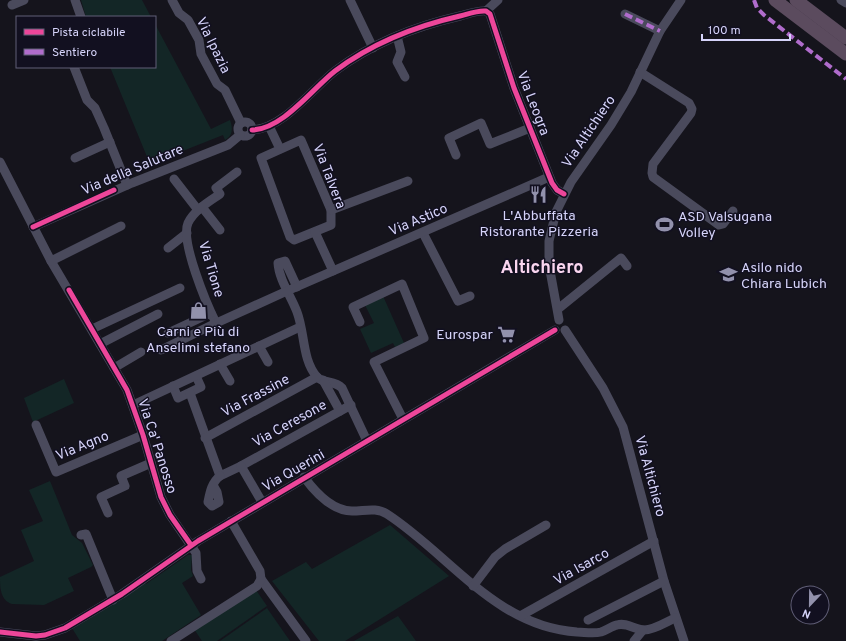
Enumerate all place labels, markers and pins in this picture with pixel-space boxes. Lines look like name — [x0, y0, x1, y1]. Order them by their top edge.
restaurant icon: L'Abbuffata Ristorante Pizzeria — [529, 185, 549, 205]
place label: L'Abbuffata Ristorante Pizzeria — [480, 208, 598, 241]
place label: ASD Valsugana Volley — [678, 209, 772, 242]
sports icon: ASD Valsugana Volley — [655, 214, 675, 234]
place label: Asilo nido Chiara Lubich — [741, 260, 827, 293]
school or university icon: Asilo nido Chiara Lubich — [718, 265, 738, 285]
shop icon: Carni e Più di Anselimi stefano — [188, 301, 208, 321]
place label: Carni e Più di Anselimi stefano — [146, 324, 250, 357]
supermarket icon: Eurospar — [496, 324, 516, 344]
place label: Eurospar — [436, 327, 494, 344]

